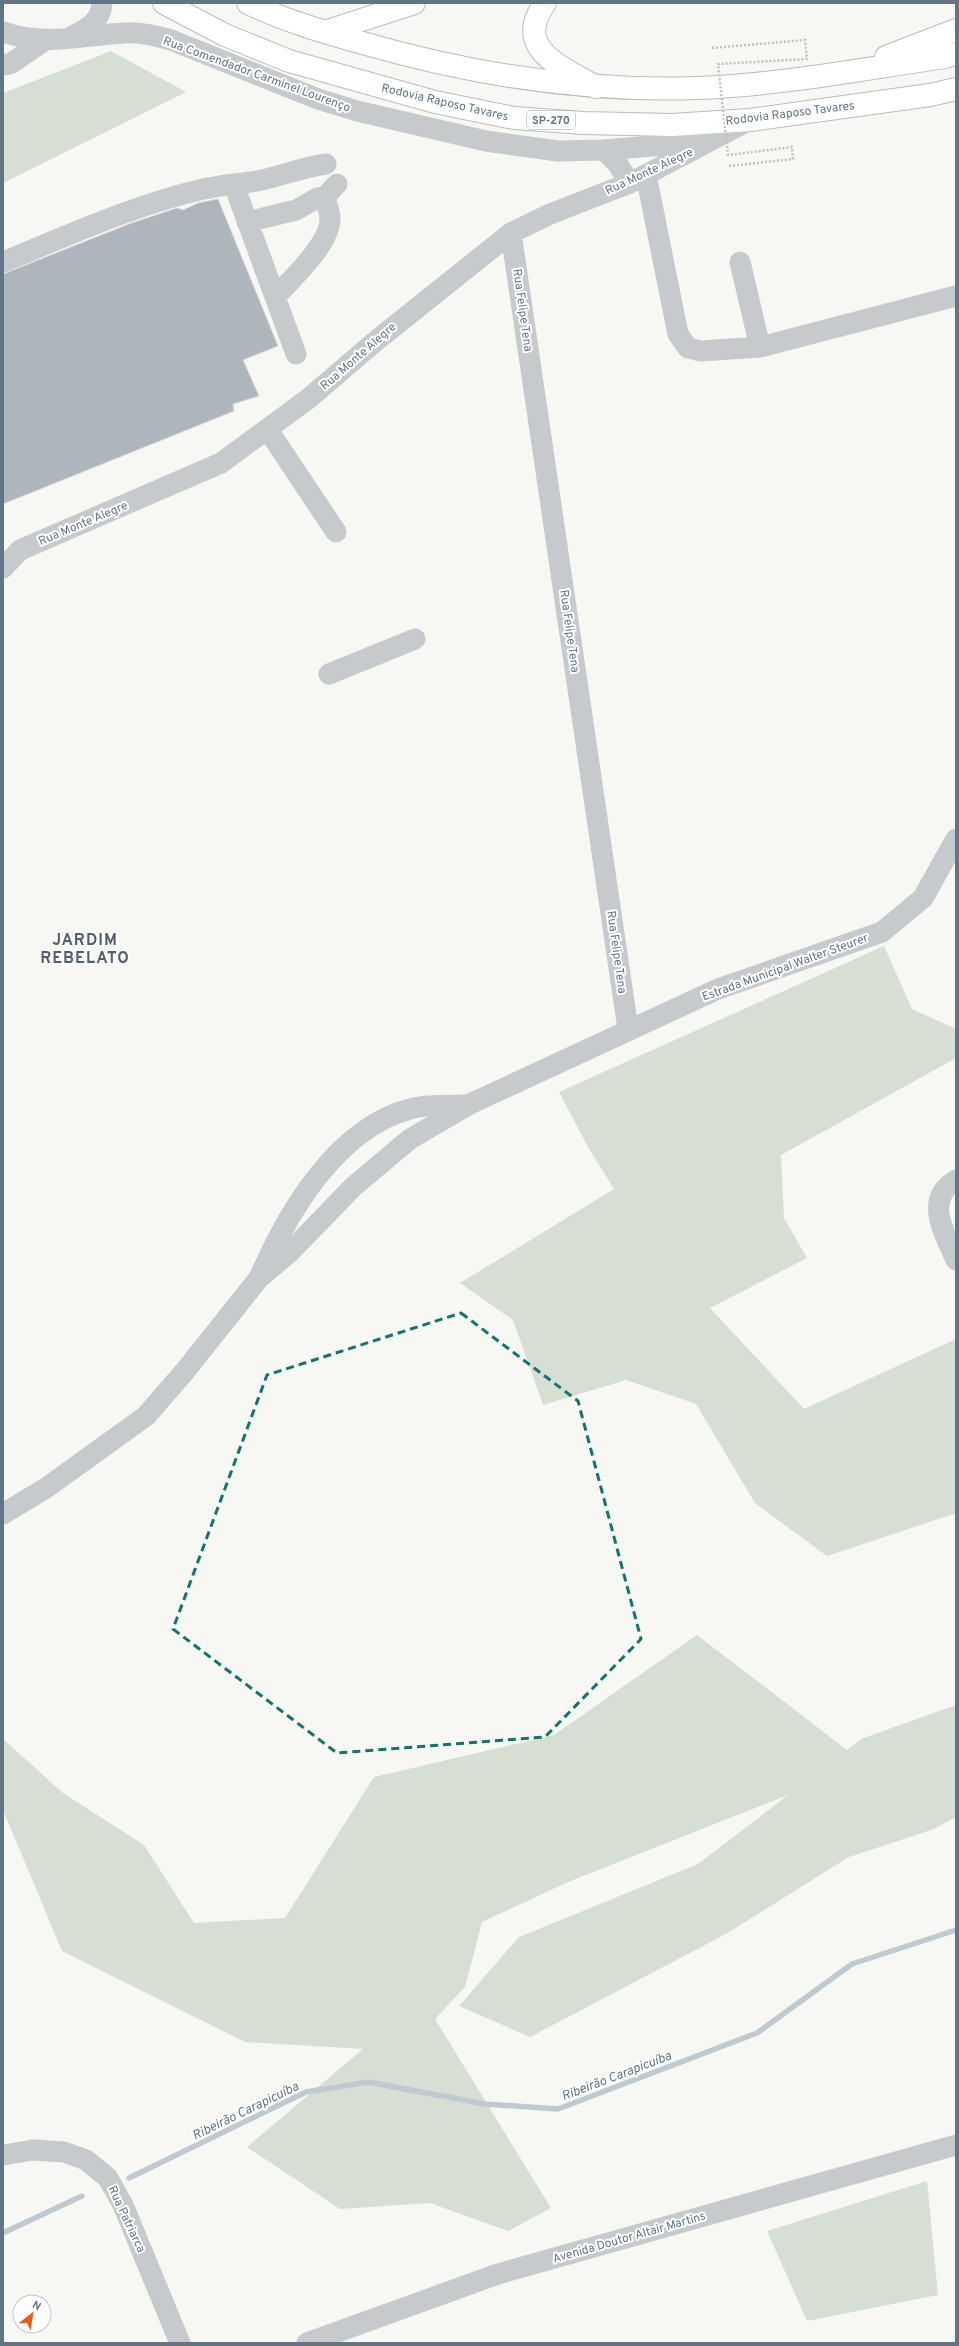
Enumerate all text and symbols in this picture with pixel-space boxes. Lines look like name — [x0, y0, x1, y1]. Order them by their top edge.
street label: Rua Comendador Carminel Lourenço — [161, 33, 353, 117]
street label: Rodovia Raposo Tavares — [380, 81, 510, 125]
street label: Rodovia Raposo Tavares — [725, 98, 856, 130]
road number: SP-270 — [527, 111, 575, 129]
street label: Rua Monte Alegre — [603, 144, 696, 199]
street label: Rua Felipe Tena — [508, 268, 536, 353]
street label: Rua Monte Alegre — [317, 319, 400, 394]
street label: Rua Monte Alegre — [36, 498, 130, 550]
street label: Rua Felipe Tena — [555, 589, 583, 674]
street label: Rua Felipe Tena — [602, 910, 630, 995]
street label: Estrada Municipal Walter Steurer — [700, 930, 871, 1006]
district label: JARDIM REBELATO — [40, 931, 130, 969]
water label: Ribeirão Carapicuíba — [559, 2048, 674, 2105]
water label: Ribeirão Carapicuíba — [190, 2079, 302, 2145]
street label: Rua Patriarca — [104, 2183, 149, 2255]
street label: Avenida Doutor Altair Martins — [551, 2208, 708, 2267]
north arrow — [12, 2294, 52, 2334]
text: N — [30, 2298, 43, 2314]

